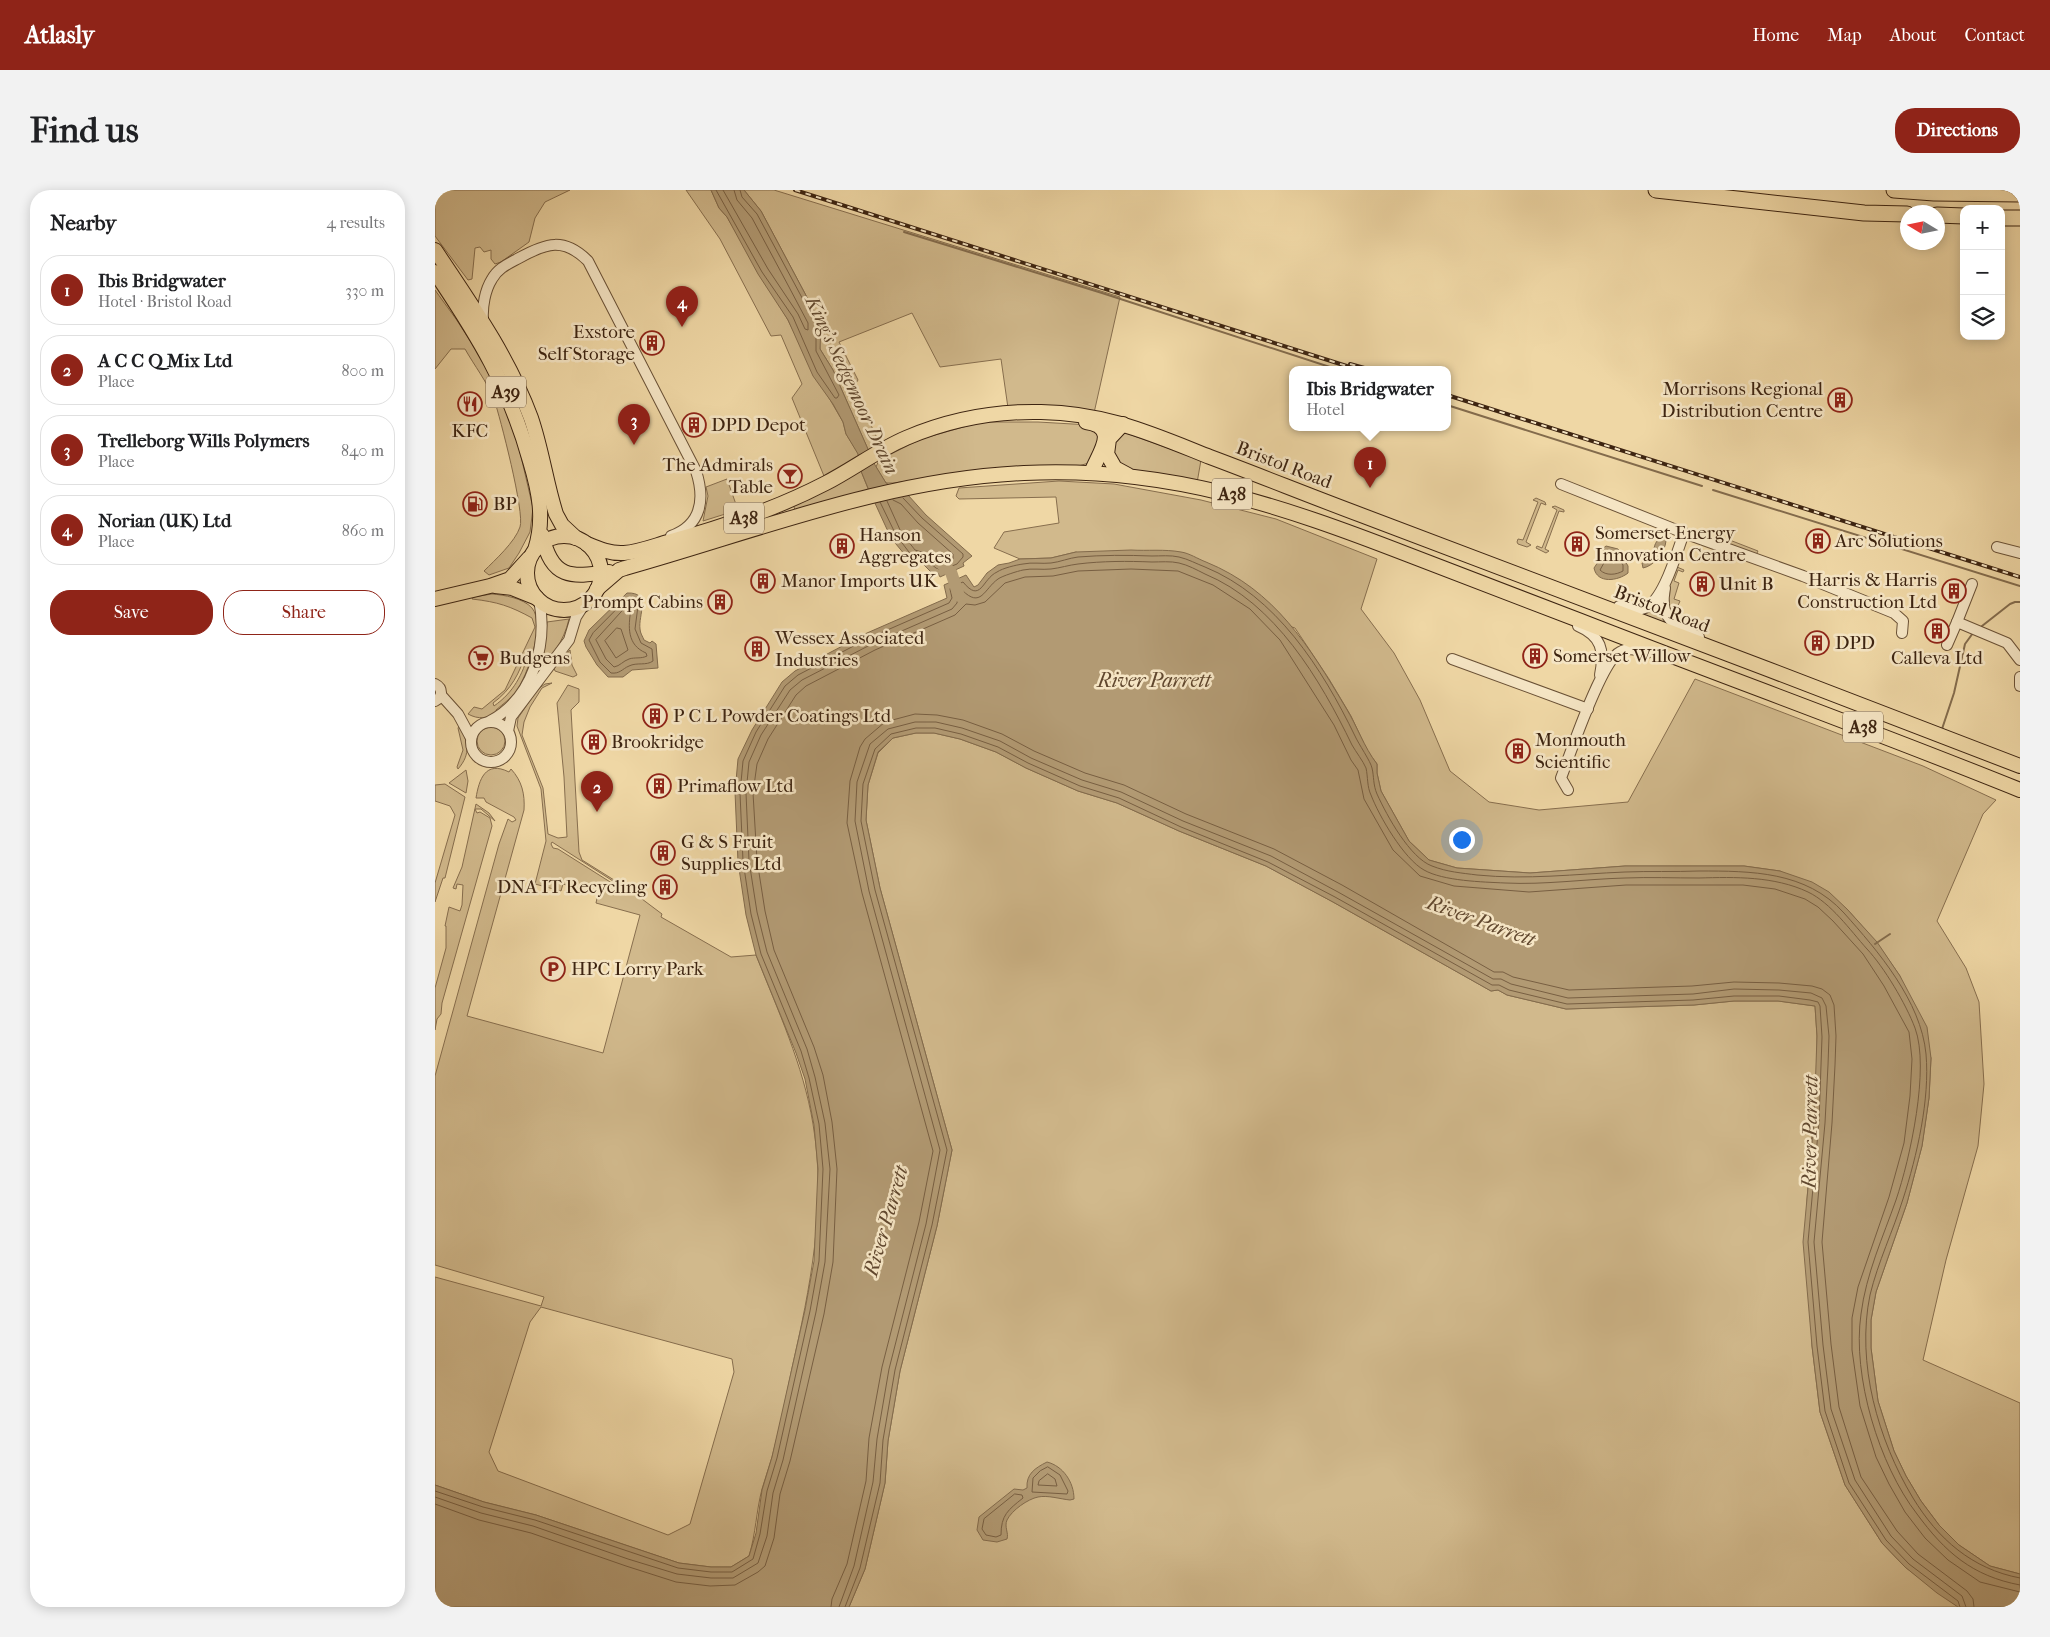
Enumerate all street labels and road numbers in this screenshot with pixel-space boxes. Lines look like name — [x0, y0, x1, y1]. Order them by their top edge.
road number: A39 — [486, 376, 526, 408]
street label: Bristol Road — [1233, 437, 1336, 494]
road number: A38 — [1212, 478, 1252, 510]
road number: A38 — [724, 502, 764, 533]
street label: Bristol Road — [1611, 581, 1714, 638]
road number: A38 — [1843, 712, 1883, 742]

